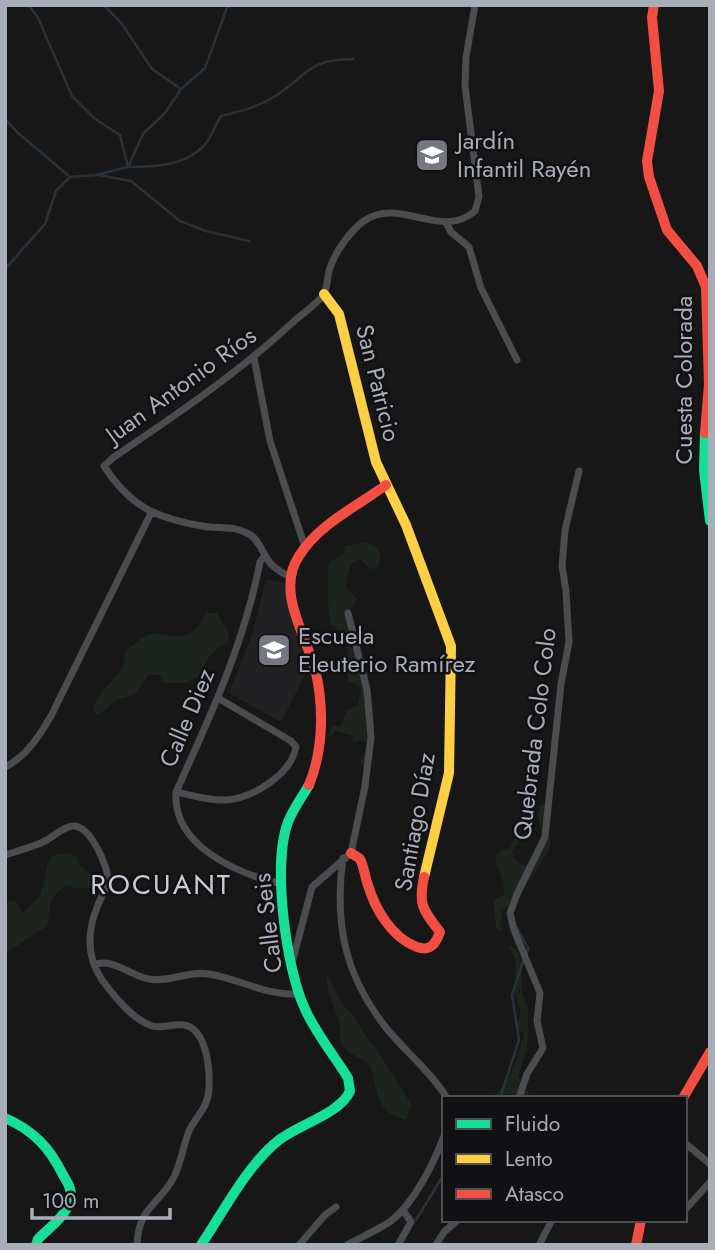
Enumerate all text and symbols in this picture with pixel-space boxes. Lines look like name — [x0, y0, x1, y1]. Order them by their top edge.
place label: Jardín Infantil Rayén — [454, 123, 591, 186]
school or university icon: Jardín Infantil Rayén — [413, 136, 451, 174]
street label: Cuesta Colorada — [666, 296, 701, 464]
street label: Juan Antonio Ríos — [96, 318, 263, 453]
street label: San Patricio — [347, 321, 410, 445]
place label: Escuela Eleuterio Ramírez — [298, 618, 475, 681]
street label: Quebrada Colo Colo — [504, 626, 565, 842]
school or university icon: Escuela Eleuterio Ramírez — [255, 631, 293, 669]
street label: Calle Diez — [150, 663, 223, 773]
street label: Santiago Díaz — [385, 750, 444, 894]
district label: ROCUANT — [90, 864, 232, 905]
street label: Calle Seis — [244, 871, 291, 975]
legend — [442, 1096, 687, 1222]
text: Fluido — [505, 1109, 560, 1139]
text: Lento — [505, 1144, 553, 1174]
scale bar — [32, 1176, 170, 1220]
text: Atasco — [505, 1179, 564, 1209]
text: 100 m — [42, 1186, 99, 1216]

